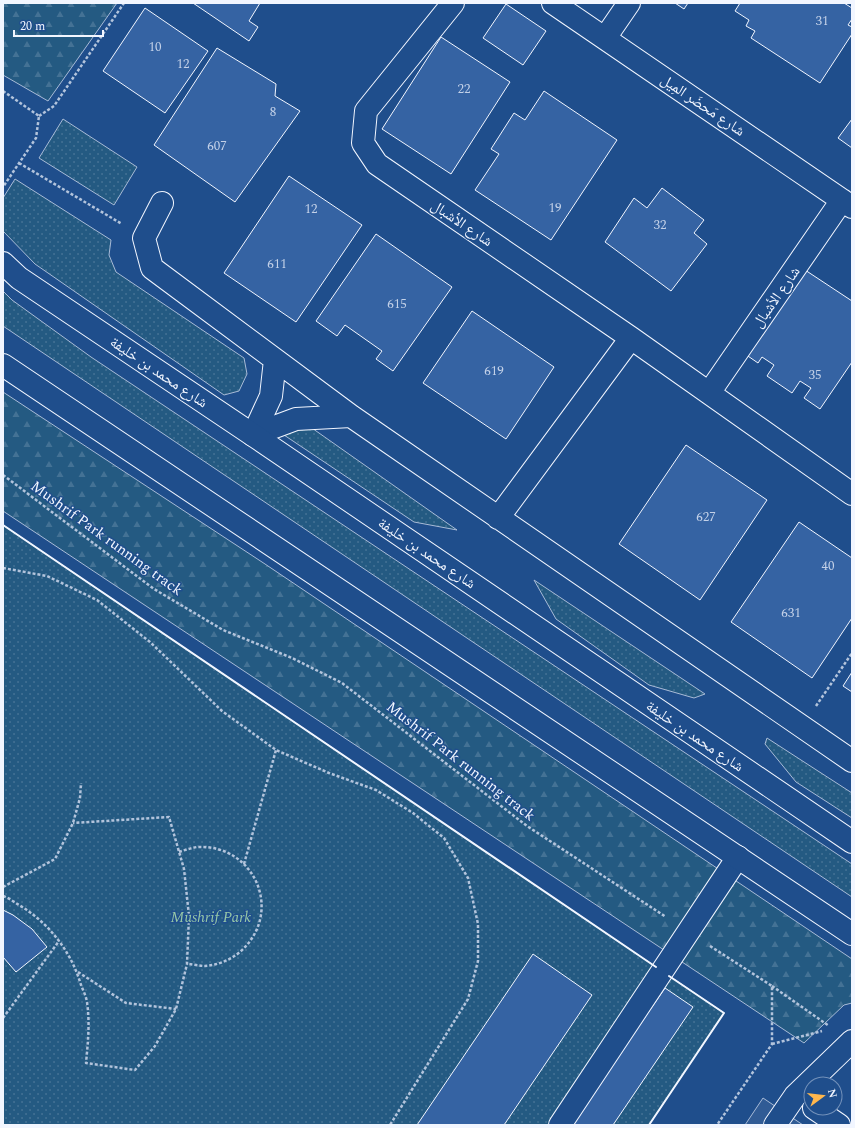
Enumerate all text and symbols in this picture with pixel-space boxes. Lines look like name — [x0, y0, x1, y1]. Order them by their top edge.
house number: 31 — [816, 11, 829, 31]
scale bar — [14, 12, 103, 38]
text: 20 m — [20, 17, 45, 36]
house number: 10 — [149, 37, 162, 57]
house number: 12 — [177, 54, 190, 74]
street label: شارع مَحضَر المِيل — [656, 69, 750, 142]
house number: 22 — [458, 79, 471, 99]
house number: 8 — [270, 102, 276, 122]
house number: 607 — [207, 136, 227, 156]
street label: شارع الأشبال — [426, 194, 498, 253]
house number: 19 — [549, 198, 562, 218]
house number: 12 — [305, 199, 318, 219]
house number: 32 — [654, 215, 667, 235]
house number: 611 — [267, 254, 287, 274]
street label: شارع الأشبال — [747, 262, 806, 333]
house number: 615 — [387, 294, 407, 314]
street label: شارع محمد بن خليفة — [105, 331, 213, 414]
house number: 619 — [484, 361, 504, 381]
house number: 35 — [809, 365, 822, 385]
street label: Mushrif Park running track — [26, 475, 188, 602]
house number: 627 — [696, 507, 716, 527]
street label: شارع محمد بن خليفة — [373, 512, 481, 595]
house number: 40 — [822, 556, 835, 576]
house number: 631 — [781, 603, 801, 623]
street label: شارع محمد بن خليفة — [641, 695, 749, 778]
street label: Mushrif Park running track — [381, 696, 540, 827]
park label: Mushrif Park — [171, 906, 251, 929]
north arrow — [803, 1076, 843, 1116]
text: N — [823, 1087, 842, 1100]

